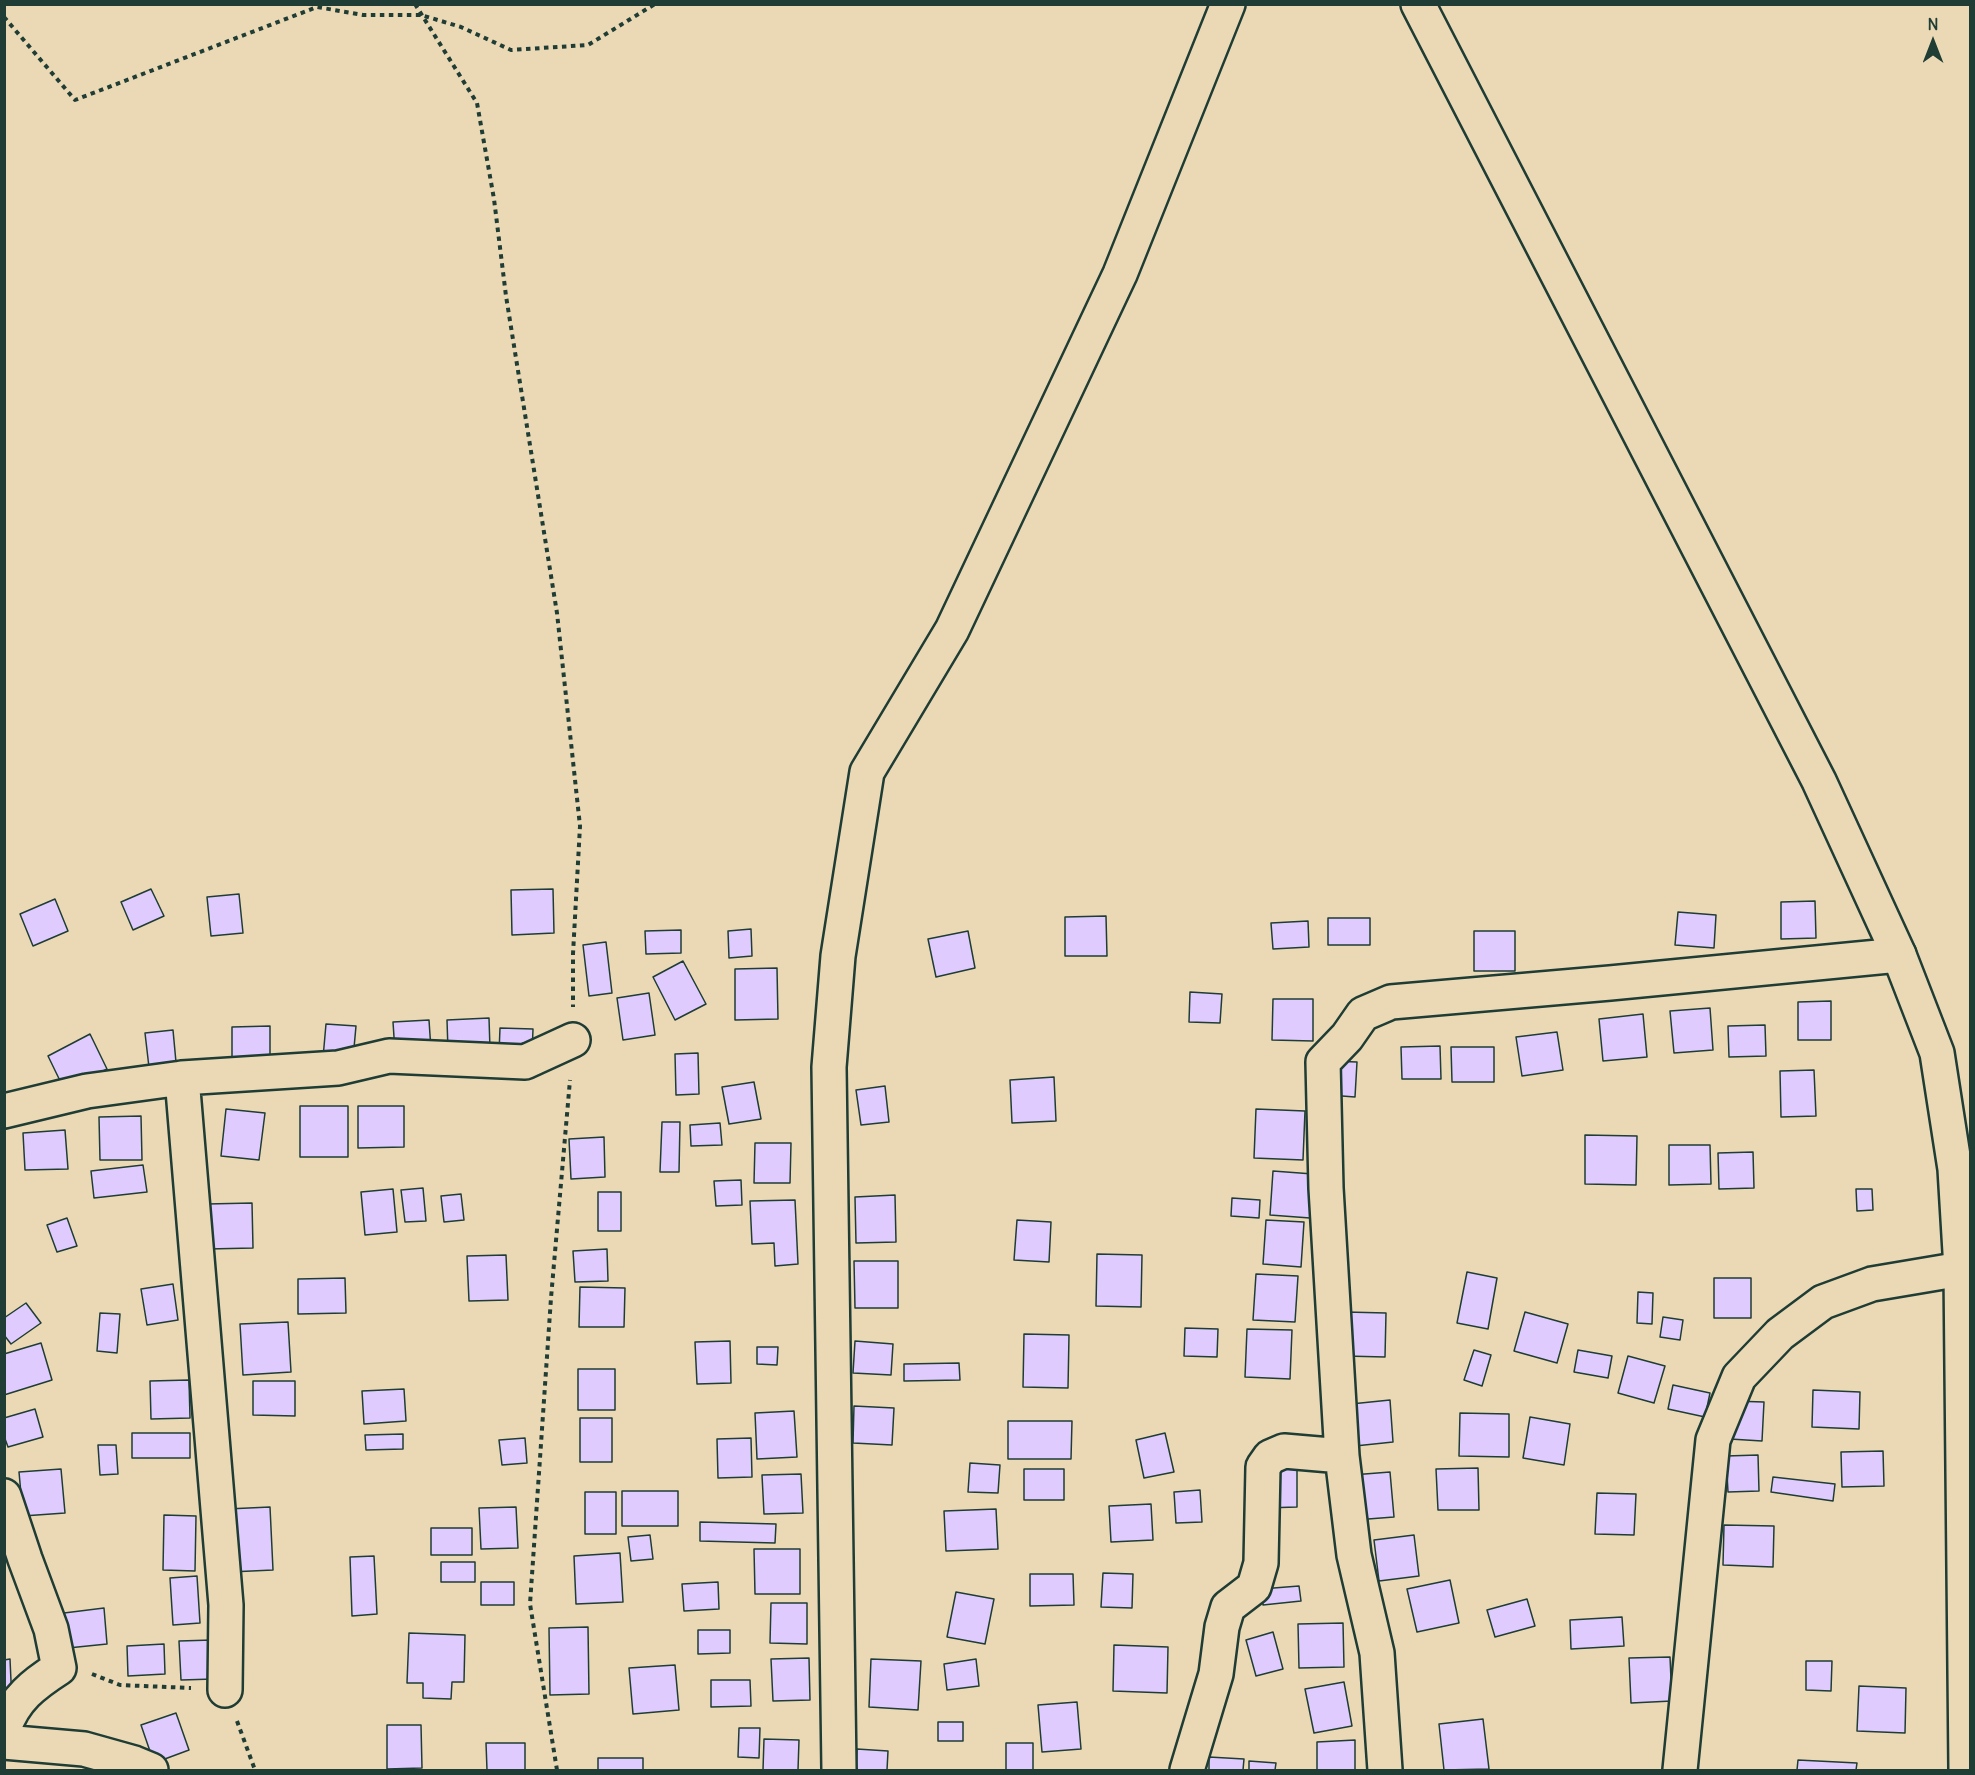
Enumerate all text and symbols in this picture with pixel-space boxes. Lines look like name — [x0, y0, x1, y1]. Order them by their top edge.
north arrow — [1903, 12, 1963, 72]
text: N — [1927, 14, 1939, 34]

